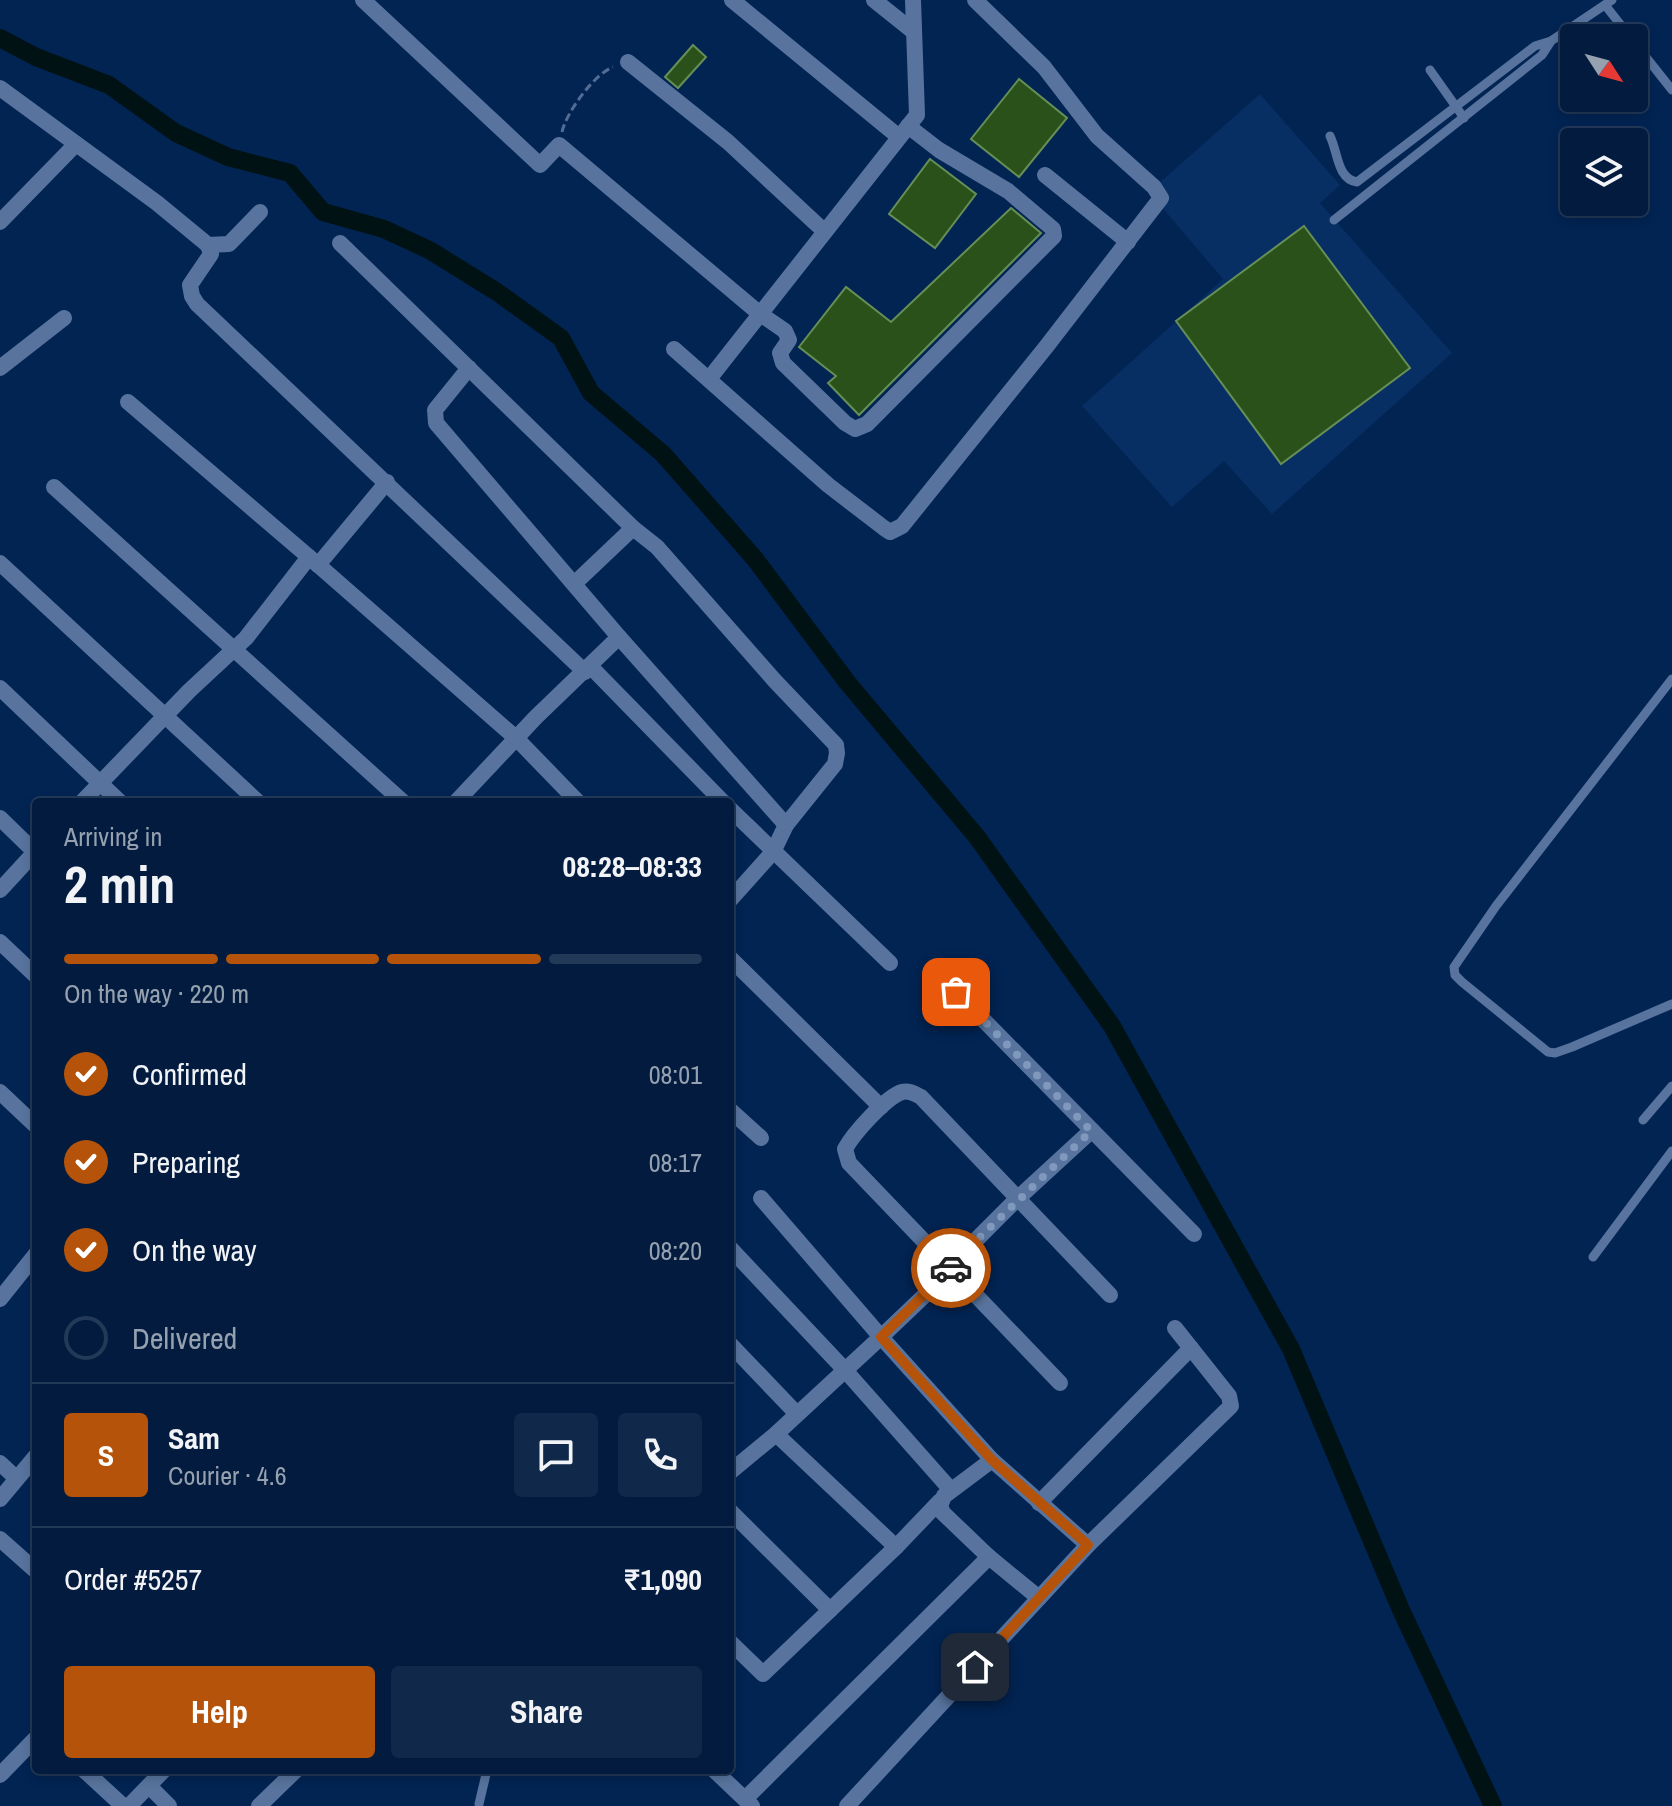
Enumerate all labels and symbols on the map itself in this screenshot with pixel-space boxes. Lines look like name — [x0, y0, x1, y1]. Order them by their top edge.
north arrow — [1560, 24, 1648, 112]
pin — [922, 958, 990, 1026]
courier — [911, 1228, 991, 1308]
pin — [941, 1633, 1009, 1701]

